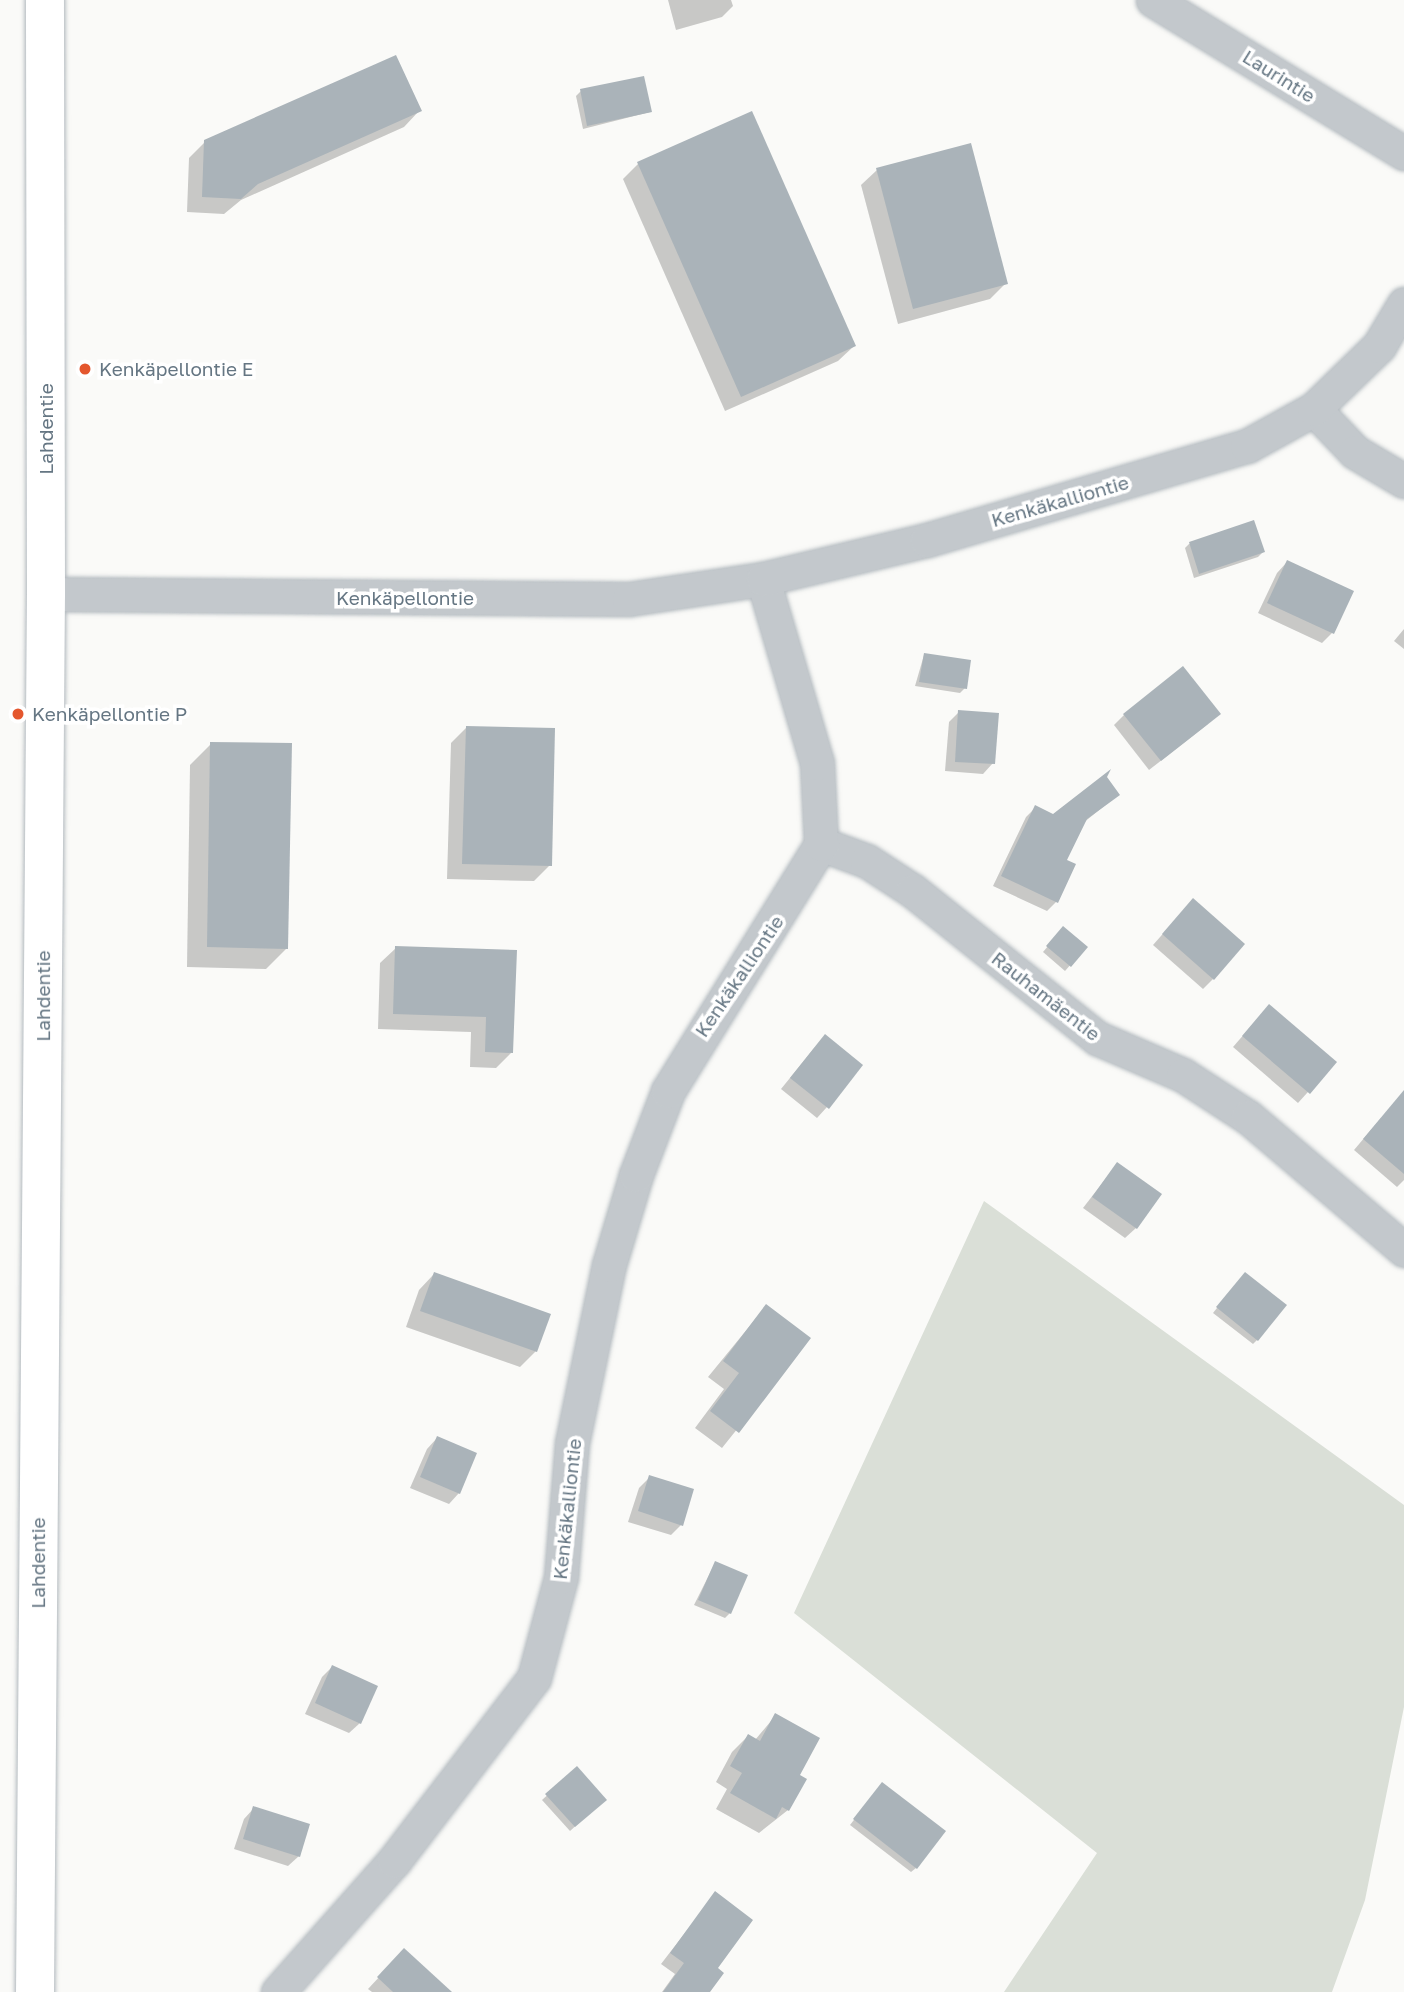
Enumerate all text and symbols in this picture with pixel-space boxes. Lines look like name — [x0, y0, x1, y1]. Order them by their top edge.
street label: Laurintie — [1239, 45, 1319, 107]
place label: Kenkäpellontie E — [99, 358, 253, 380]
marker: Kenkäpellontie E — [77, 361, 93, 377]
street label: Lahdentie — [35, 383, 57, 475]
street label: Kenkäkalliontie — [989, 470, 1131, 532]
street label: Kenkäpellontie — [336, 587, 474, 609]
place label: Kenkäpellontie P — [32, 703, 187, 725]
marker: Kenkäpellontie P — [10, 706, 26, 722]
street label: Kenkäkalliontie — [690, 911, 788, 1041]
street label: Rauhamäentie — [987, 947, 1105, 1045]
street label: Lahdentie — [32, 950, 54, 1042]
street label: Kenkäkalliontie — [548, 1437, 586, 1581]
street label: Lahdentie — [27, 1517, 49, 1609]

